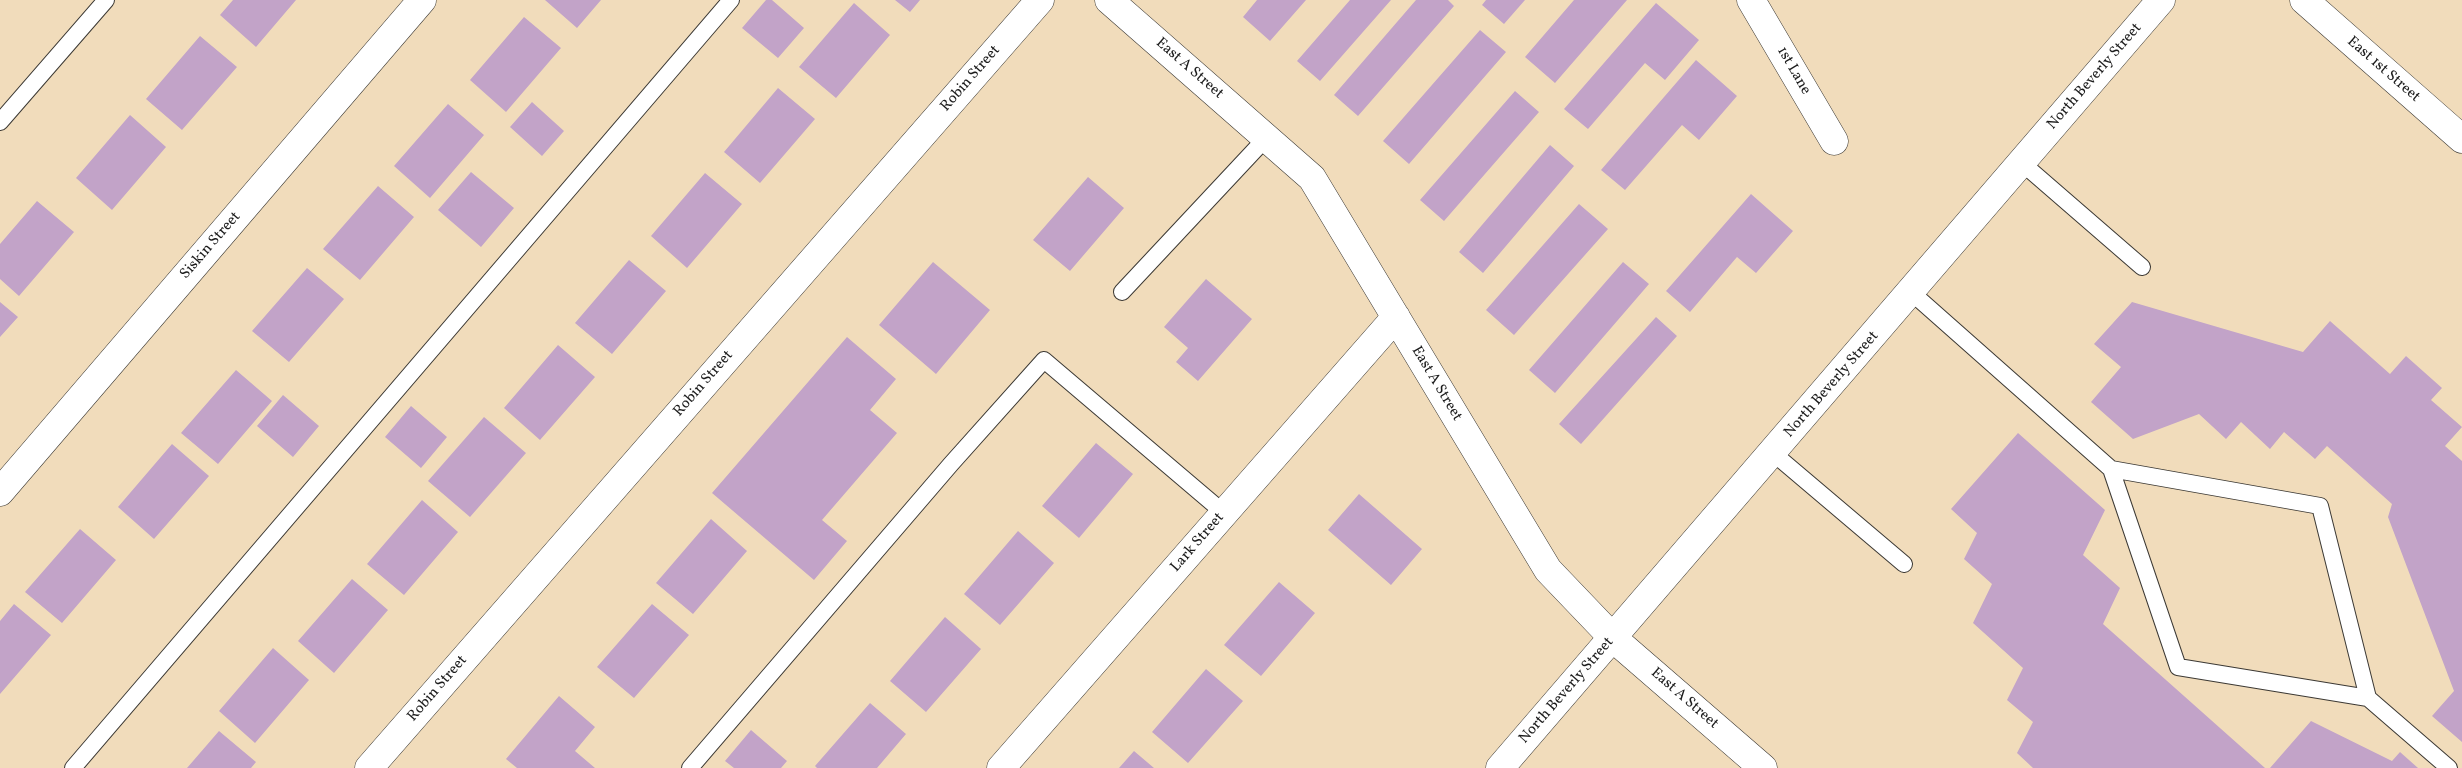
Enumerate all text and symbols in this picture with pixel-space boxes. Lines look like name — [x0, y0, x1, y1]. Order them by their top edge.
street label: North Beverly Street — [2044, 20, 2146, 134]
street label: East 1st Street — [2343, 33, 2423, 107]
street label: East A Street — [1151, 35, 1227, 103]
street label: Robin Street — [937, 42, 1005, 116]
street label: 1st Lane — [1772, 44, 1814, 98]
street label: Siskin Street — [177, 209, 245, 283]
street label: North Beverly Street — [1781, 328, 1883, 442]
street label: East A Street — [1407, 343, 1465, 425]
street label: Robin Street — [670, 347, 738, 421]
street label: Lark Street — [1167, 510, 1229, 576]
street label: North Beverly Street — [1516, 634, 1618, 748]
street label: Robin Street — [404, 652, 472, 726]
street label: East A Street — [1646, 665, 1722, 733]

